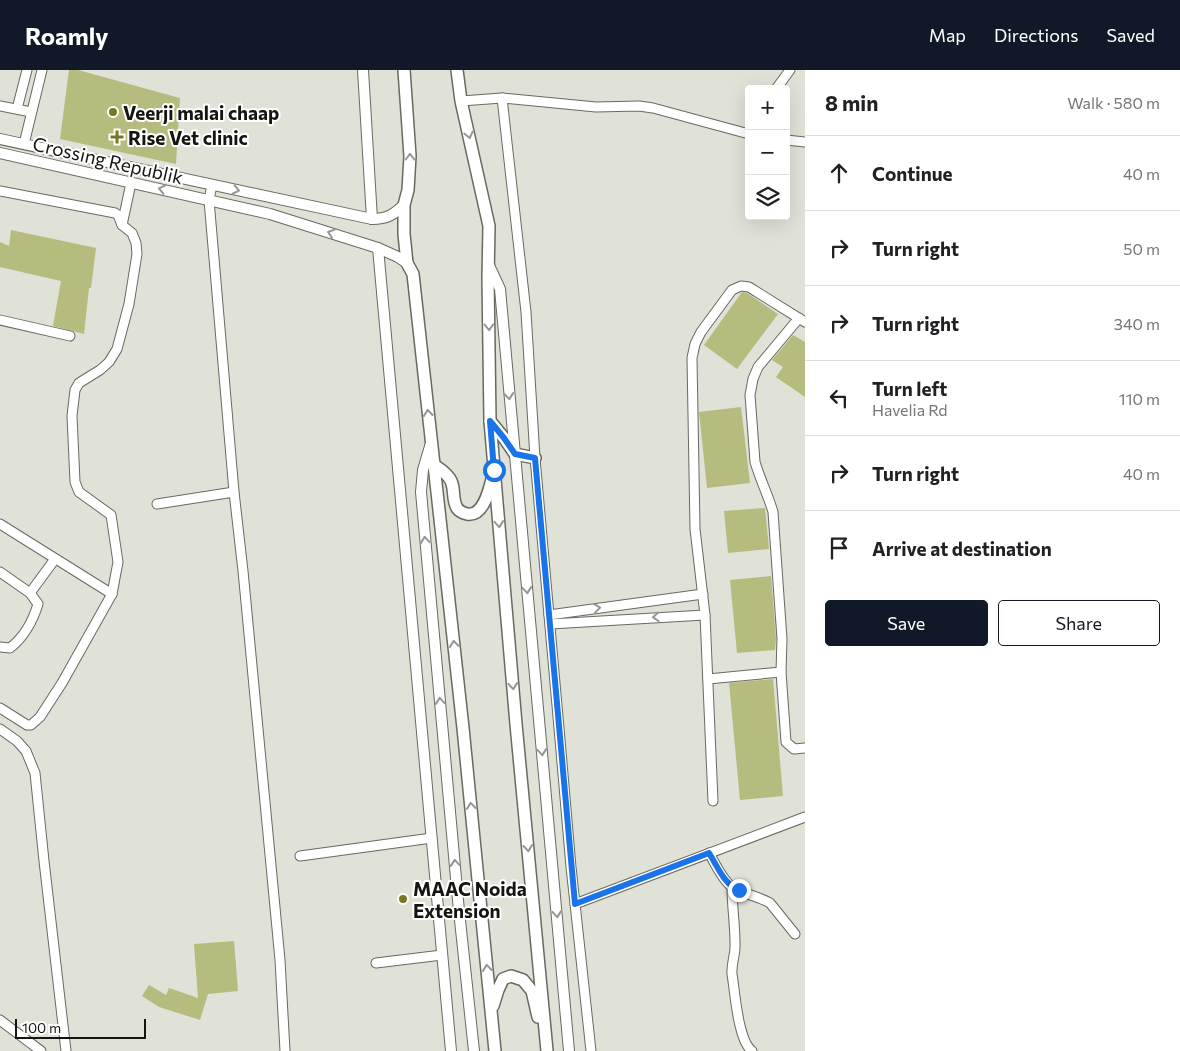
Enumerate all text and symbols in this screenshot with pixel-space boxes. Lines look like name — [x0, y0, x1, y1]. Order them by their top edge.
text: Roamly — [25, 21, 108, 50]
text: Map — [929, 24, 966, 46]
text: Directions — [994, 24, 1078, 46]
text: Saved — [1106, 24, 1155, 46]
map controls — [745, 85, 790, 220]
button: + — [745, 85, 790, 130]
text: 8 min — [825, 90, 878, 115]
text: Walk · 580 m — [1067, 93, 1160, 112]
place label: Veerji malai chaap — [123, 101, 279, 124]
marker: Veerji malai chaap — [107, 106, 119, 118]
place label: Rise Vet clinic — [128, 126, 248, 149]
marker: Rise Vet clinic — [110, 130, 124, 144]
button: − — [745, 130, 790, 175]
one-way arrow — [463, 131, 474, 140]
street label: Crossing Republik — [31, 132, 185, 188]
one-way arrow — [404, 153, 415, 161]
icon: ahead — [825, 159, 853, 187]
text: Continue — [872, 162, 952, 185]
text: 40 m — [1123, 164, 1160, 183]
button: layers — [745, 175, 790, 220]
one-way arrow — [231, 184, 240, 195]
one-way arrow — [157, 185, 166, 195]
one-way arrow — [328, 229, 336, 239]
icon: right — [825, 234, 853, 262]
text: Turn right — [872, 237, 959, 260]
text: 50 m — [1123, 239, 1160, 258]
icon: right — [825, 309, 853, 337]
text: Turn right — [872, 312, 959, 335]
text: 340 m — [1114, 314, 1160, 333]
one-way arrow — [483, 323, 494, 331]
text: Turn left — [872, 377, 947, 400]
icon: left — [825, 384, 853, 412]
text: 110 m — [1119, 389, 1160, 408]
one-way arrow — [504, 393, 515, 401]
text: Havelia Rd — [872, 400, 948, 419]
one-way arrow — [423, 409, 434, 417]
route start — [483, 459, 506, 482]
icon: right — [825, 459, 853, 487]
text: Turn right — [872, 462, 959, 485]
text: 40 m — [1123, 464, 1160, 483]
one-way arrow — [493, 520, 504, 528]
icon: arrive — [825, 534, 853, 562]
one-way arrow — [420, 535, 431, 543]
text: Arrive at destination — [872, 537, 1052, 560]
one-way arrow — [521, 586, 532, 594]
button: Save — [825, 600, 988, 646]
button: Share — [998, 600, 1160, 646]
one-way arrow — [593, 603, 601, 614]
one-way arrow — [652, 612, 660, 623]
one-way arrow — [449, 640, 460, 648]
one-way arrow — [507, 682, 518, 690]
one-way arrow — [435, 697, 446, 705]
one-way arrow — [536, 748, 547, 756]
one-way arrow — [466, 802, 477, 810]
one-way arrow — [522, 844, 533, 852]
one-way arrow — [450, 859, 461, 867]
place label: MAAC Noida Extension — [413, 877, 527, 922]
route end — [728, 879, 751, 902]
marker: MAAC Noida Extension — [397, 893, 409, 905]
one-way arrow — [551, 910, 562, 918]
one-way arrow — [482, 963, 493, 971]
scale bar — [15, 1016, 146, 1039]
text: 100 m — [22, 1019, 61, 1036]

